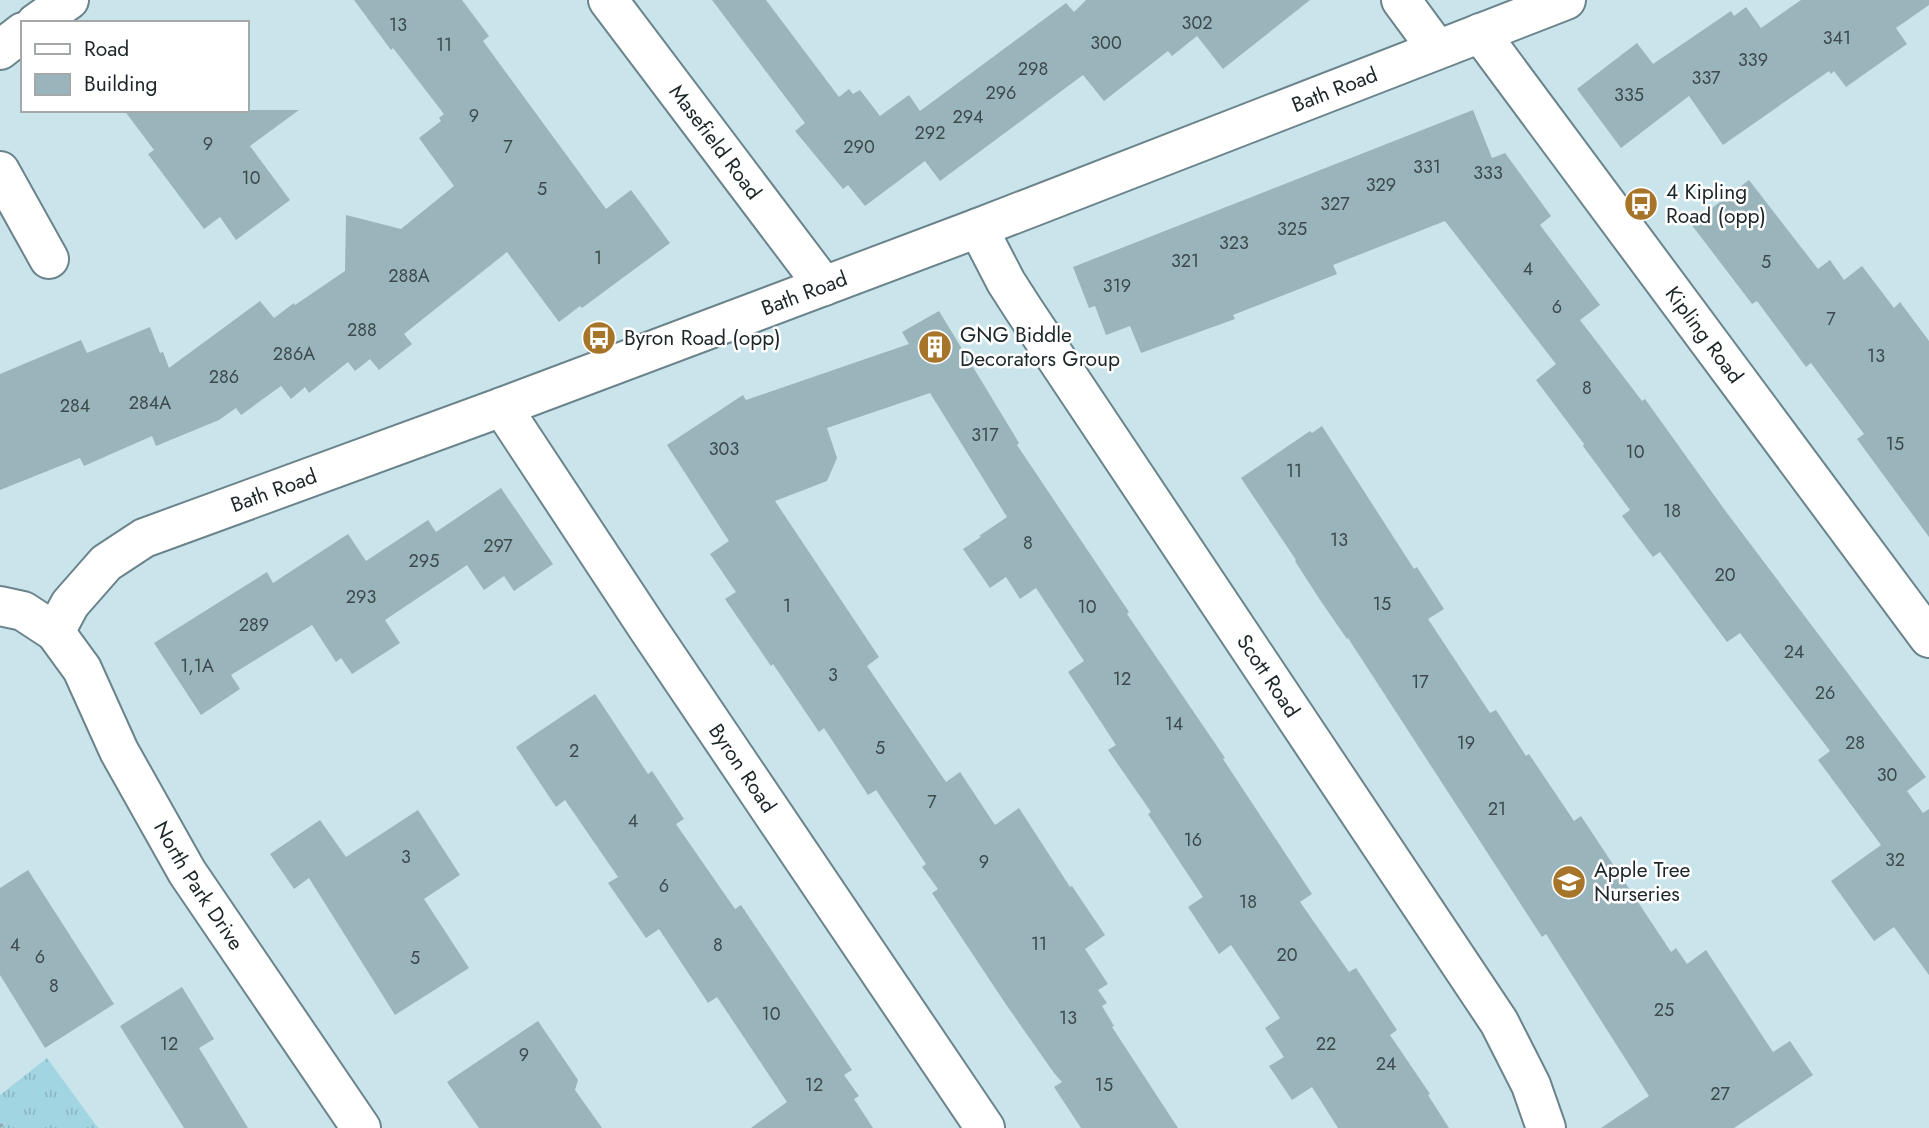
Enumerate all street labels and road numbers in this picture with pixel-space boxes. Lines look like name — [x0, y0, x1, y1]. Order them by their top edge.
street label: Bath Road — [1287, 60, 1382, 120]
street label: Masefield Road — [662, 78, 769, 206]
street label: Bath Road — [757, 264, 851, 323]
street label: Kipling Road — [1658, 280, 1750, 390]
street label: Bath Road — [227, 461, 321, 520]
street label: Scott Road — [1229, 628, 1307, 724]
street label: Byron Road — [701, 718, 783, 819]
street label: North Park Drive — [146, 816, 251, 956]

